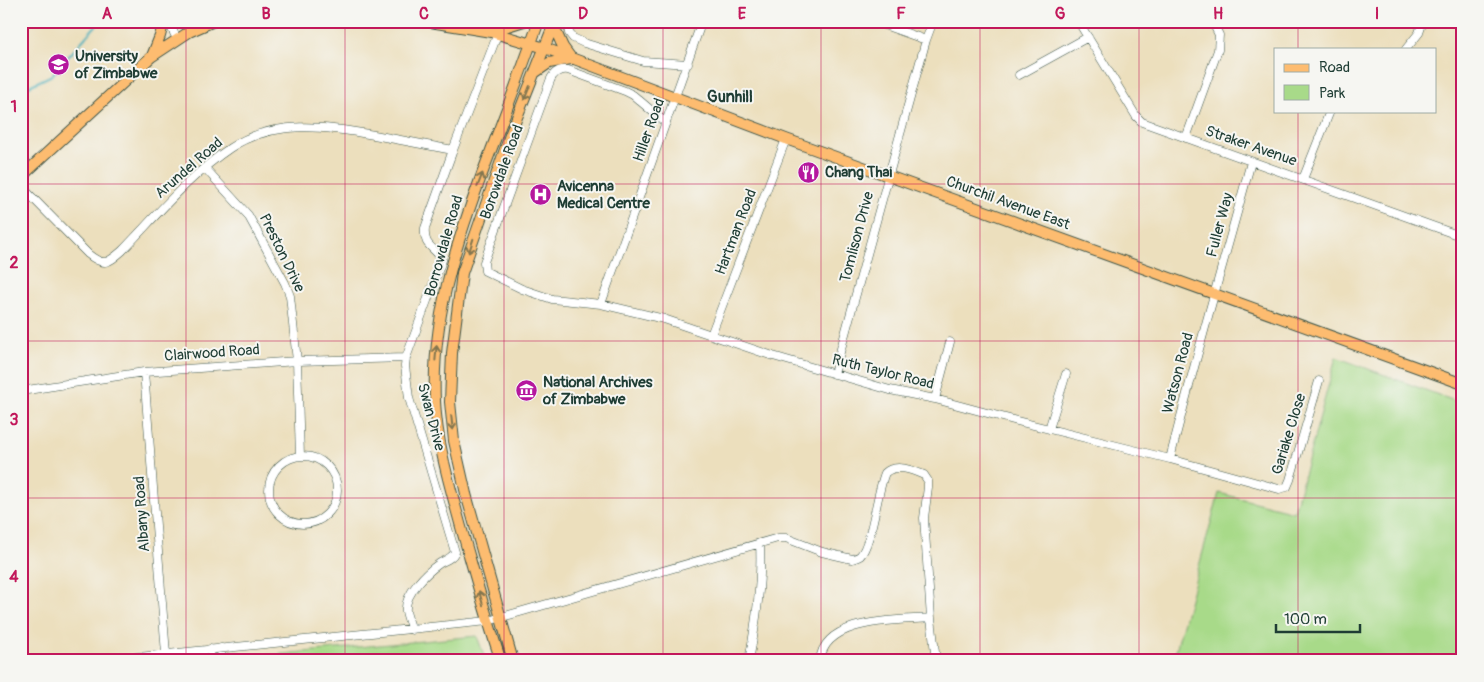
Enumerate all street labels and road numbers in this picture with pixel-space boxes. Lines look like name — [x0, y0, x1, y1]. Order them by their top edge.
street label: Hiller Road — [629, 96, 669, 164]
street label: Straker Avenue — [1203, 121, 1300, 171]
street label: Borowdale Road — [476, 122, 528, 222]
street label: Arundel Road — [151, 133, 227, 203]
street label: Churchil Avenue East — [943, 172, 1073, 235]
street label: Hartman Road — [711, 186, 761, 278]
street label: Tomlison Drive — [836, 189, 878, 284]
street label: Fuller Way — [1202, 190, 1238, 259]
street label: Borrowdale Road — [420, 193, 468, 299]
street label: Preston Drive — [255, 211, 309, 296]
street label: Watson Road — [1158, 331, 1198, 415]
street label: Clairwood Road — [164, 340, 260, 366]
street label: Ruth Taylor Road — [830, 350, 936, 394]
street label: Swan Drive — [413, 381, 449, 453]
street label: Gariake Close — [1268, 391, 1311, 477]
street label: Albany Road — [130, 475, 154, 553]

